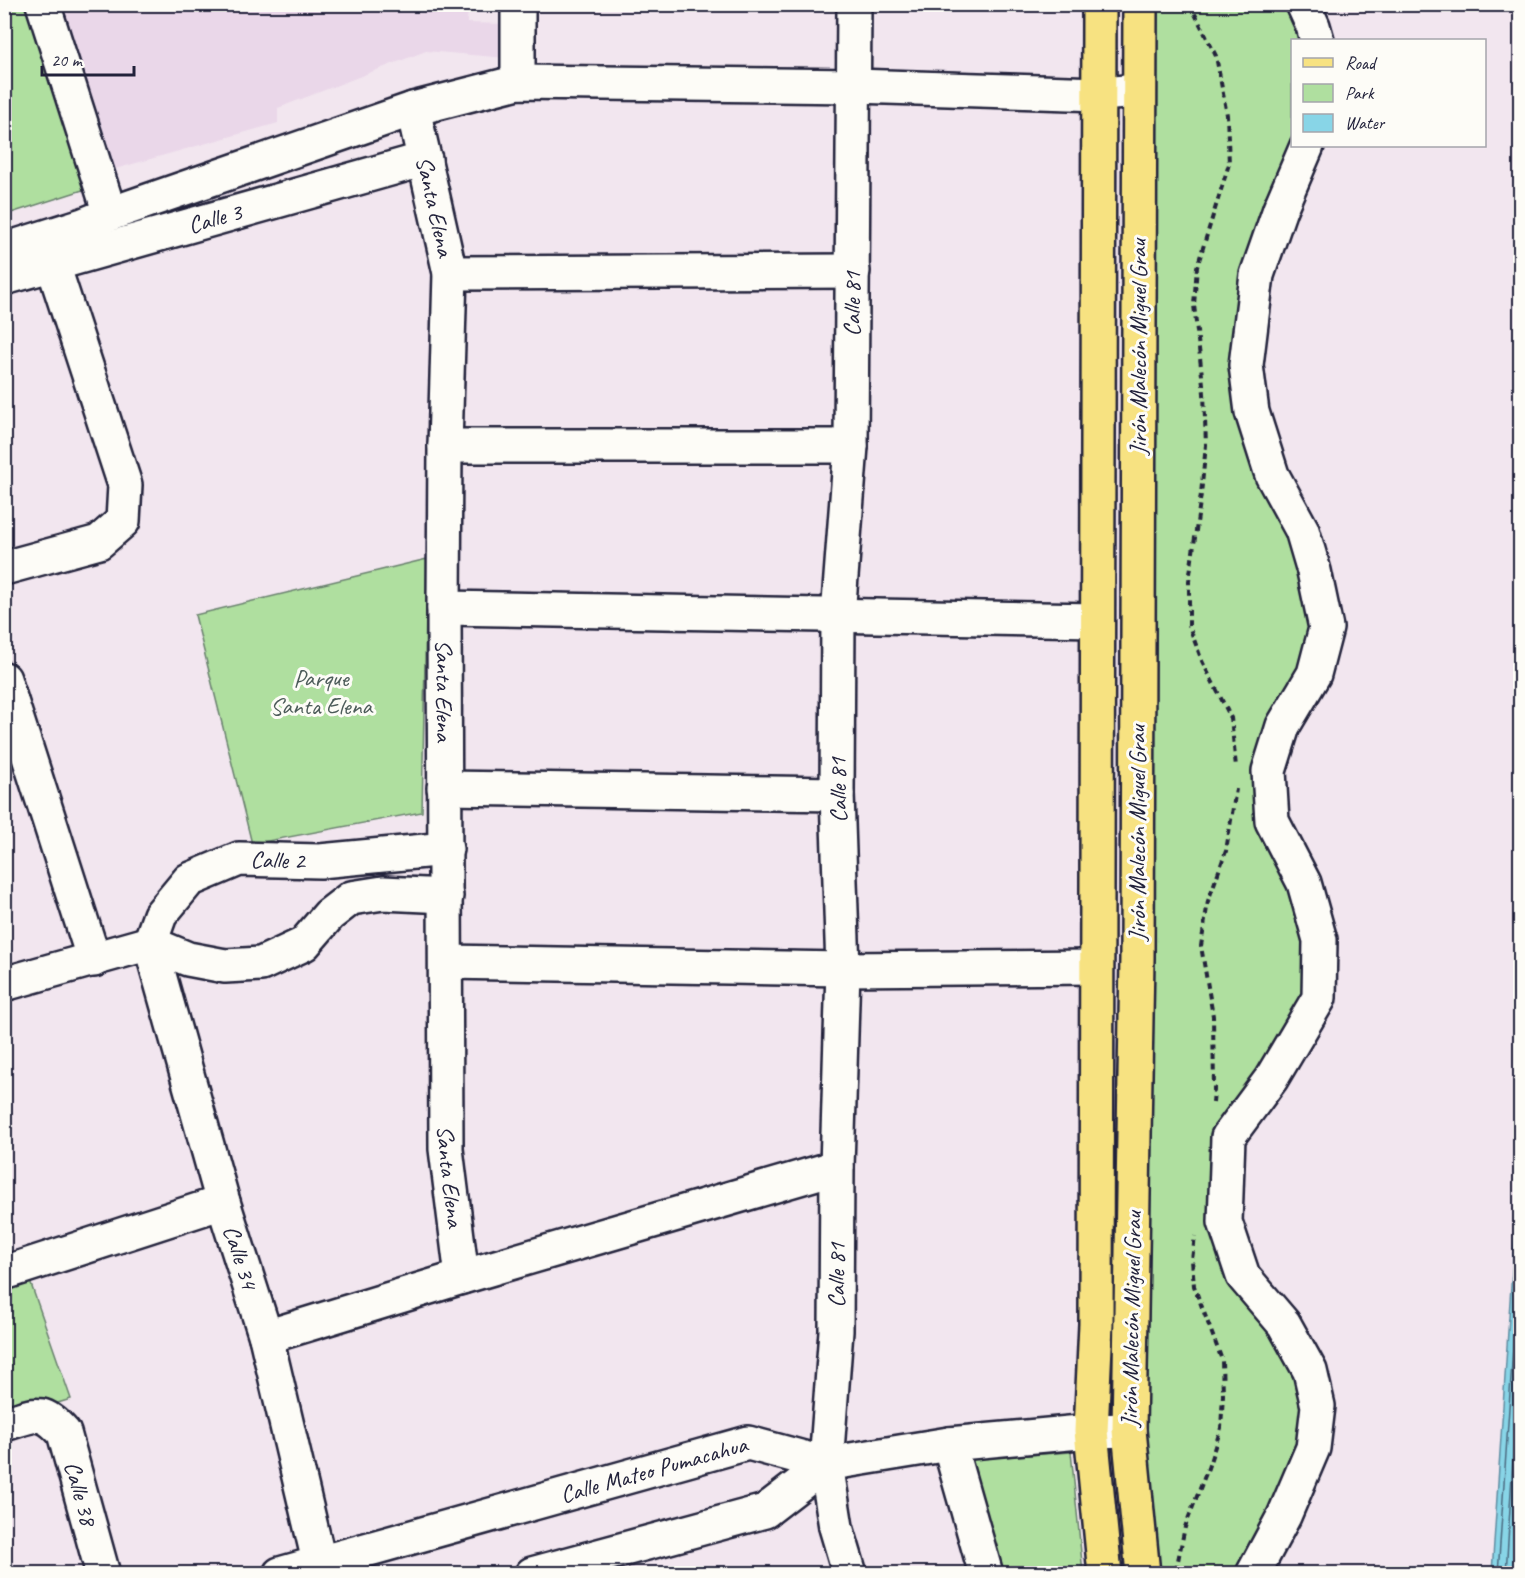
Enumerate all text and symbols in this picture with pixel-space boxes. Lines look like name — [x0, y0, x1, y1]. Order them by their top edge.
scale bar — [42, 39, 134, 77]
legend — [1291, 39, 1486, 147]
text: 20 m — [51, 49, 84, 71]
text: Road — [1345, 52, 1378, 74]
text: Park — [1345, 82, 1375, 104]
text: Water — [1345, 112, 1386, 134]
street label: Santa Elena — [409, 153, 461, 261]
street label: Calle 3 — [184, 196, 247, 240]
street label: Jirón Malecón Miguel Grau — [1123, 237, 1153, 456]
street label: Calle 81 — [837, 270, 867, 337]
street label: Santa Elena — [429, 640, 460, 743]
park label: Parque Santa Elena — [270, 663, 373, 721]
street label: Jirón Malecón Miguel Grau — [1122, 723, 1152, 942]
street label: Calle 81 — [822, 756, 854, 823]
street label: Calle 2 — [250, 844, 307, 876]
street label: Santa Elena — [431, 1126, 471, 1231]
street label: Jirón Malecón Miguel Grau — [1114, 1209, 1148, 1428]
street label: Calle 34 — [216, 1222, 265, 1295]
street label: Calle 81 — [821, 1241, 852, 1308]
street label: Calle Mateo Pumacahua — [557, 1429, 752, 1510]
street label: Calle 38 — [58, 1458, 104, 1531]

